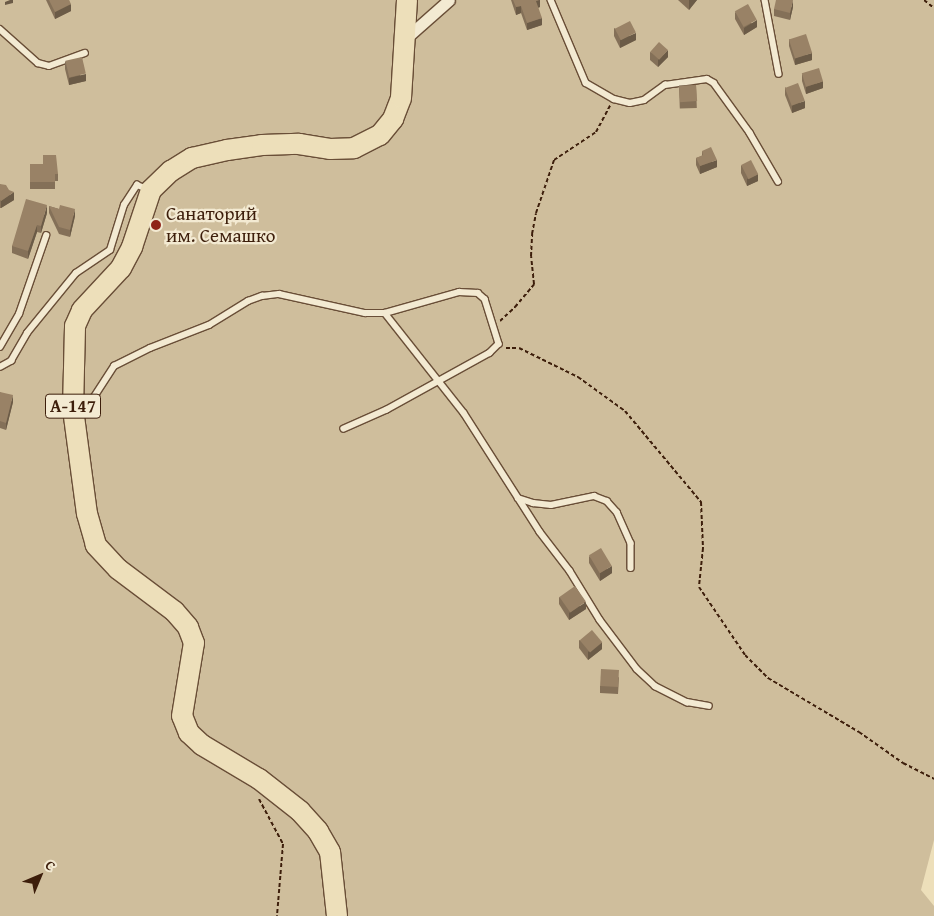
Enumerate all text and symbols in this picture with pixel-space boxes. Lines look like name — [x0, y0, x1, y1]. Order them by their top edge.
place label: Санаторий им. Семашко — [166, 203, 276, 247]
marker: Санаторий им. Семашко — [150, 219, 162, 231]
road number: А-147 — [44, 391, 102, 422]
north arrow — [15, 851, 65, 901]
text: С — [41, 856, 60, 875]

